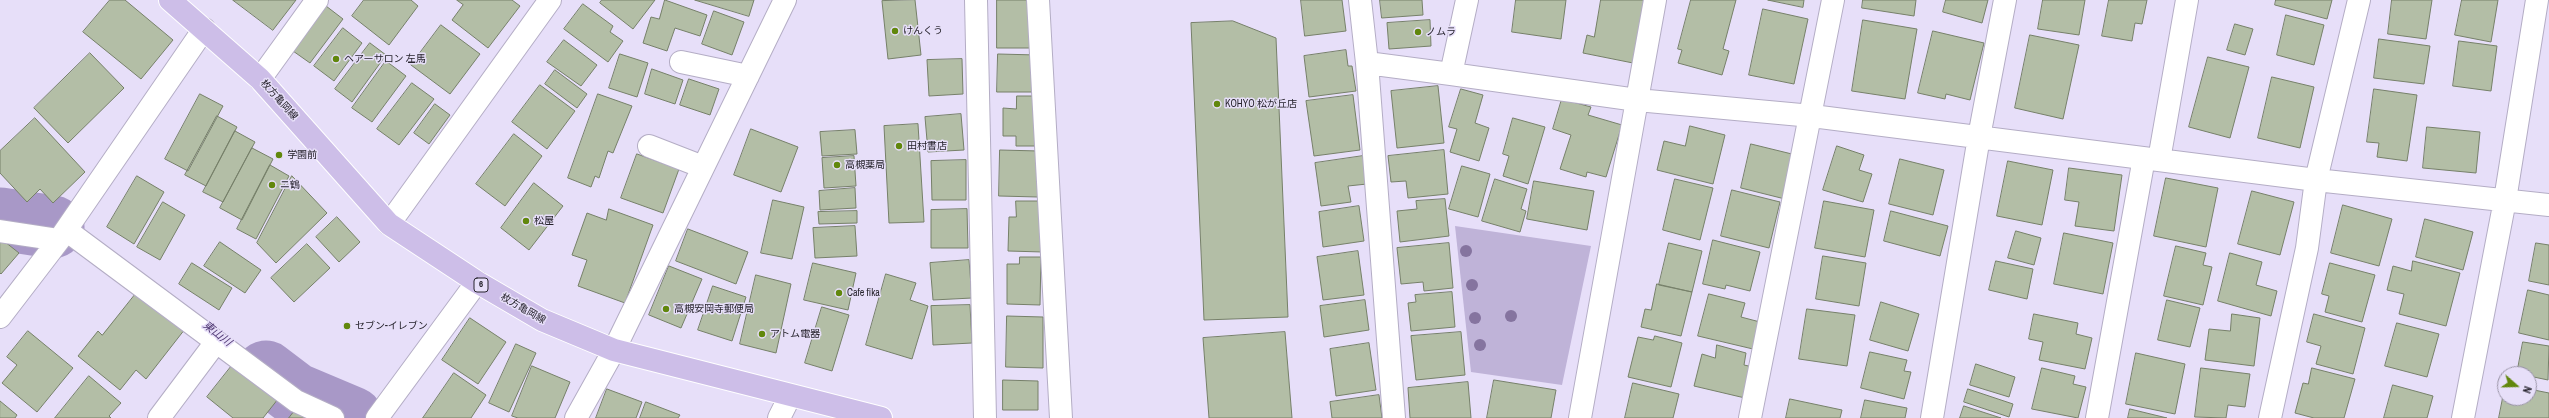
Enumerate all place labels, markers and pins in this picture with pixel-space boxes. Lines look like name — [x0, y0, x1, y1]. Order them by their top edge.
place label: けんくう — [903, 25, 943, 37]
marker: けんくう — [890, 26, 900, 36]
place label: ノムラ — [1426, 26, 1456, 38]
marker: ノムラ — [1413, 27, 1423, 37]
place label: ヘアーサロン 左馬 — [344, 53, 426, 65]
marker: ヘアーサロン 左馬 — [331, 54, 341, 64]
place label: KOHYO 松が丘店 — [1225, 98, 1297, 110]
marker: KOHYO 松が丘店 — [1212, 99, 1222, 109]
place label: 田村書店 — [907, 140, 947, 152]
marker: 田村書店 — [894, 141, 904, 151]
place label: 学園前 — [287, 149, 317, 161]
marker: 学園前 — [274, 150, 284, 160]
place label: 高槻薬局 — [845, 159, 885, 171]
marker: 高槻薬局 — [832, 160, 842, 170]
place label: ニ鶴 — [280, 179, 300, 191]
marker: ニ鶴 — [267, 180, 277, 190]
place label: 松屋 — [534, 215, 554, 227]
marker: 松屋 — [521, 216, 531, 226]
place label: Cafe fika — [847, 287, 880, 299]
marker: Cafe fika — [834, 288, 844, 298]
place label: 高槻安岡寺郵便局 — [674, 303, 754, 315]
marker: 高槻安岡寺郵便局 — [661, 304, 671, 314]
place label: セブン-イレブン — [355, 320, 428, 332]
marker: セブン-イレブン — [342, 321, 352, 331]
place label: アトム電器 — [770, 328, 820, 340]
marker: アトム電器 — [757, 329, 767, 339]

